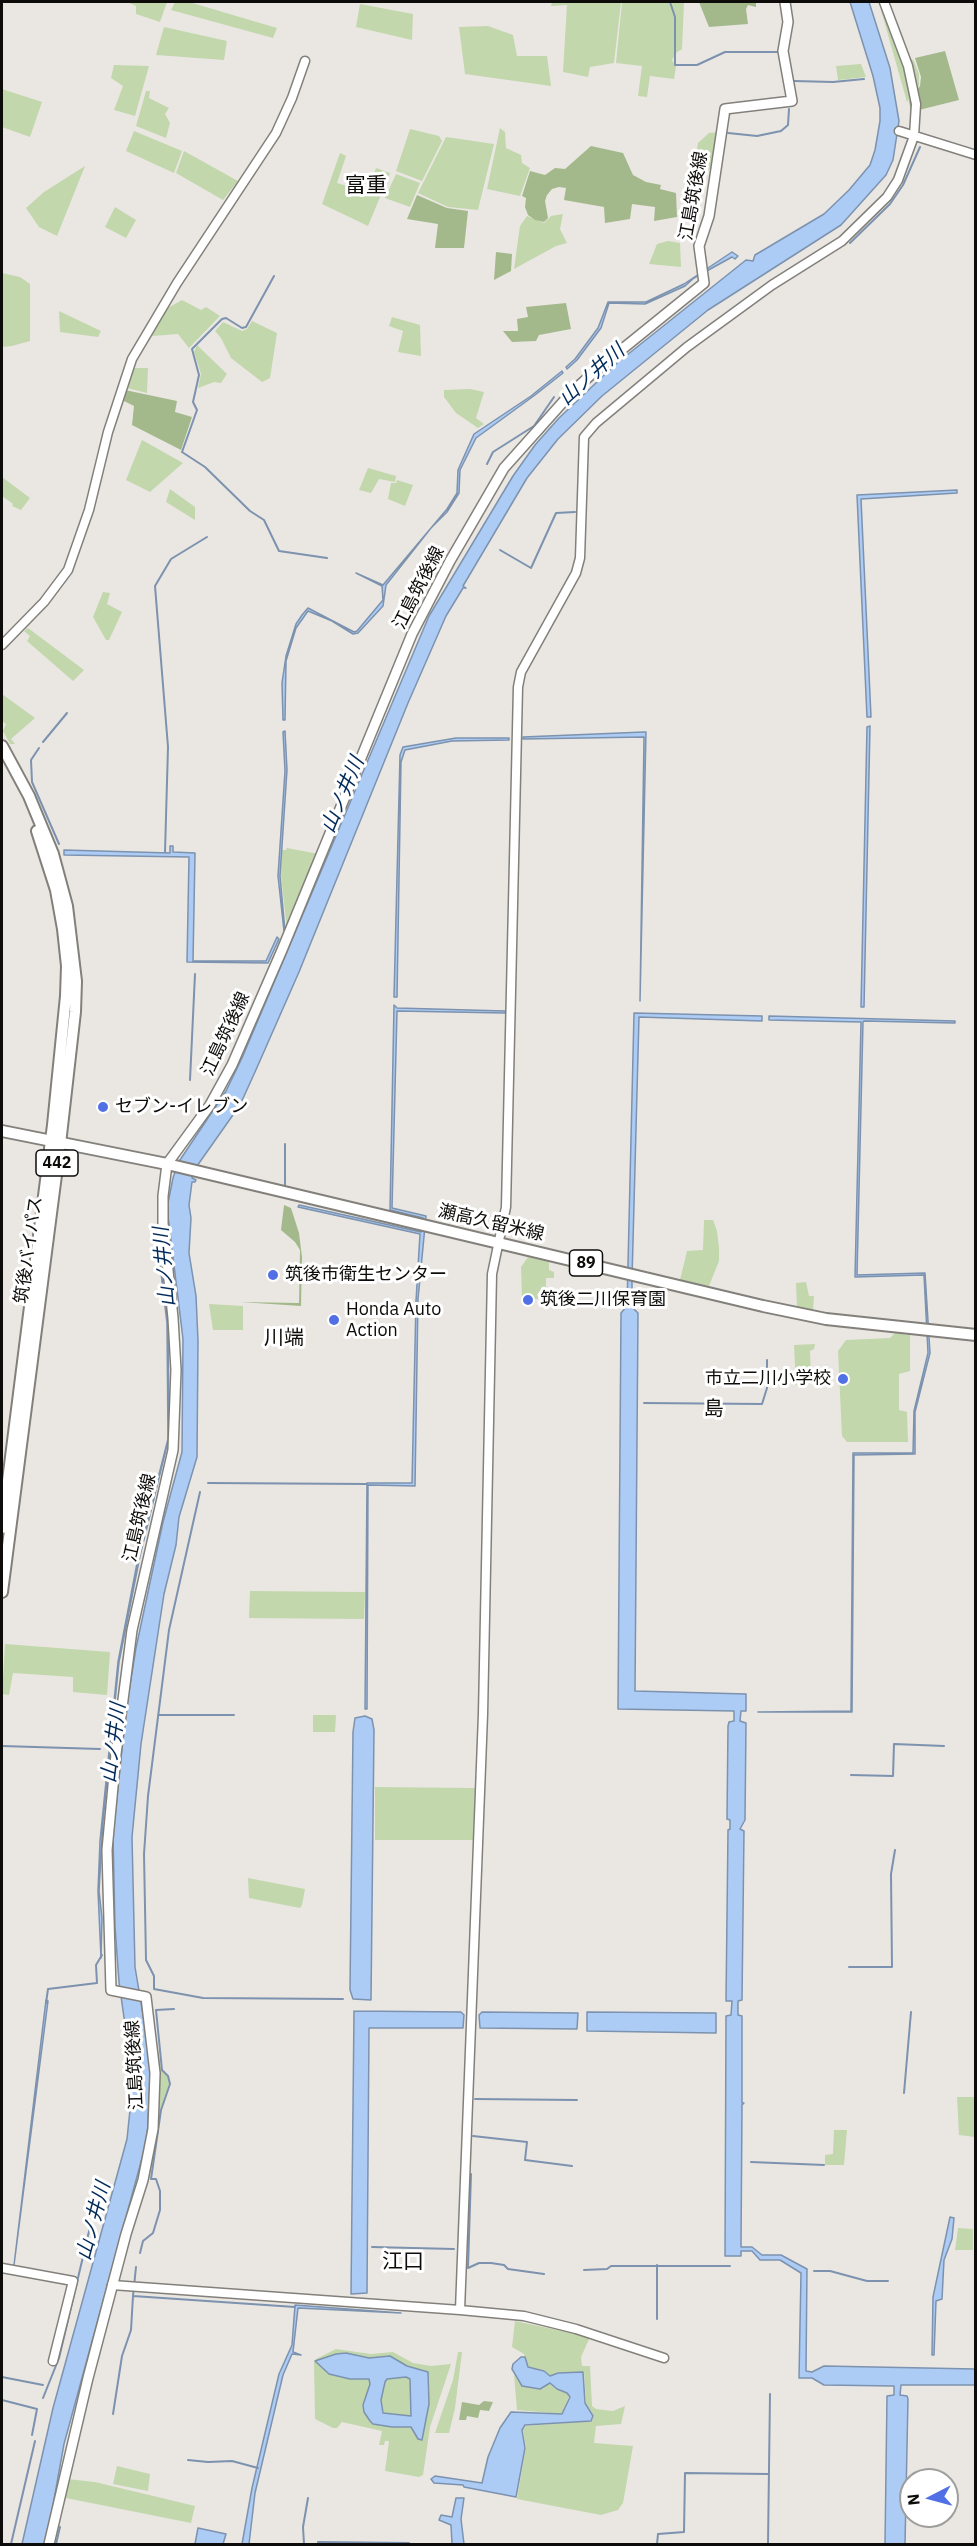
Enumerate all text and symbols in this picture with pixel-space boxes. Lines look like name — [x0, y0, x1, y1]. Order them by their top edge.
street label: 江島筑後線 — [676, 150, 712, 242]
district label: 富重 — [345, 173, 387, 199]
water label: 山ノ井川 — [554, 339, 630, 411]
street label: 江島筑後線 — [389, 543, 449, 633]
water label: 山ノ井川 — [316, 753, 370, 837]
street label: 江島筑後線 — [197, 989, 255, 1079]
place label: セブン-イレブン — [115, 1096, 248, 1118]
marker: セブン-イレブン — [96, 1100, 110, 1114]
road number: 442 — [36, 1150, 78, 1176]
street label: 筑後バイパス — [11, 1195, 47, 1305]
street label: 瀬高久留米線 — [436, 1200, 546, 1246]
water label: 山ノ井川 — [150, 1226, 180, 1308]
road number: 89 — [570, 1250, 602, 1276]
place label: 筑後市衛生センター — [285, 1264, 447, 1286]
marker: 筑後市衛生センター — [266, 1268, 280, 1282]
place label: 筑後二川保育園 — [540, 1289, 666, 1311]
marker: 筑後二川保育園 — [521, 1293, 535, 1307]
place label: Honda Auto Action — [346, 1299, 441, 1342]
marker: Honda Auto Action — [327, 1313, 341, 1327]
district label: 川端 — [264, 1326, 304, 1350]
place label: 市立二川小学校 — [705, 1368, 831, 1390]
marker: 市立二川小学校 — [836, 1372, 850, 1386]
district label: 島 — [704, 1397, 724, 1421]
street label: 江島筑後線 — [119, 1472, 161, 1564]
water label: 山ノ井川 — [97, 1702, 131, 1784]
street label: 江島筑後線 — [122, 2019, 148, 2111]
water label: 山ノ井川 — [72, 2179, 116, 2263]
district label: 江口 — [382, 2249, 424, 2275]
north arrow — [899, 2468, 959, 2528]
text: N — [903, 2493, 924, 2506]

